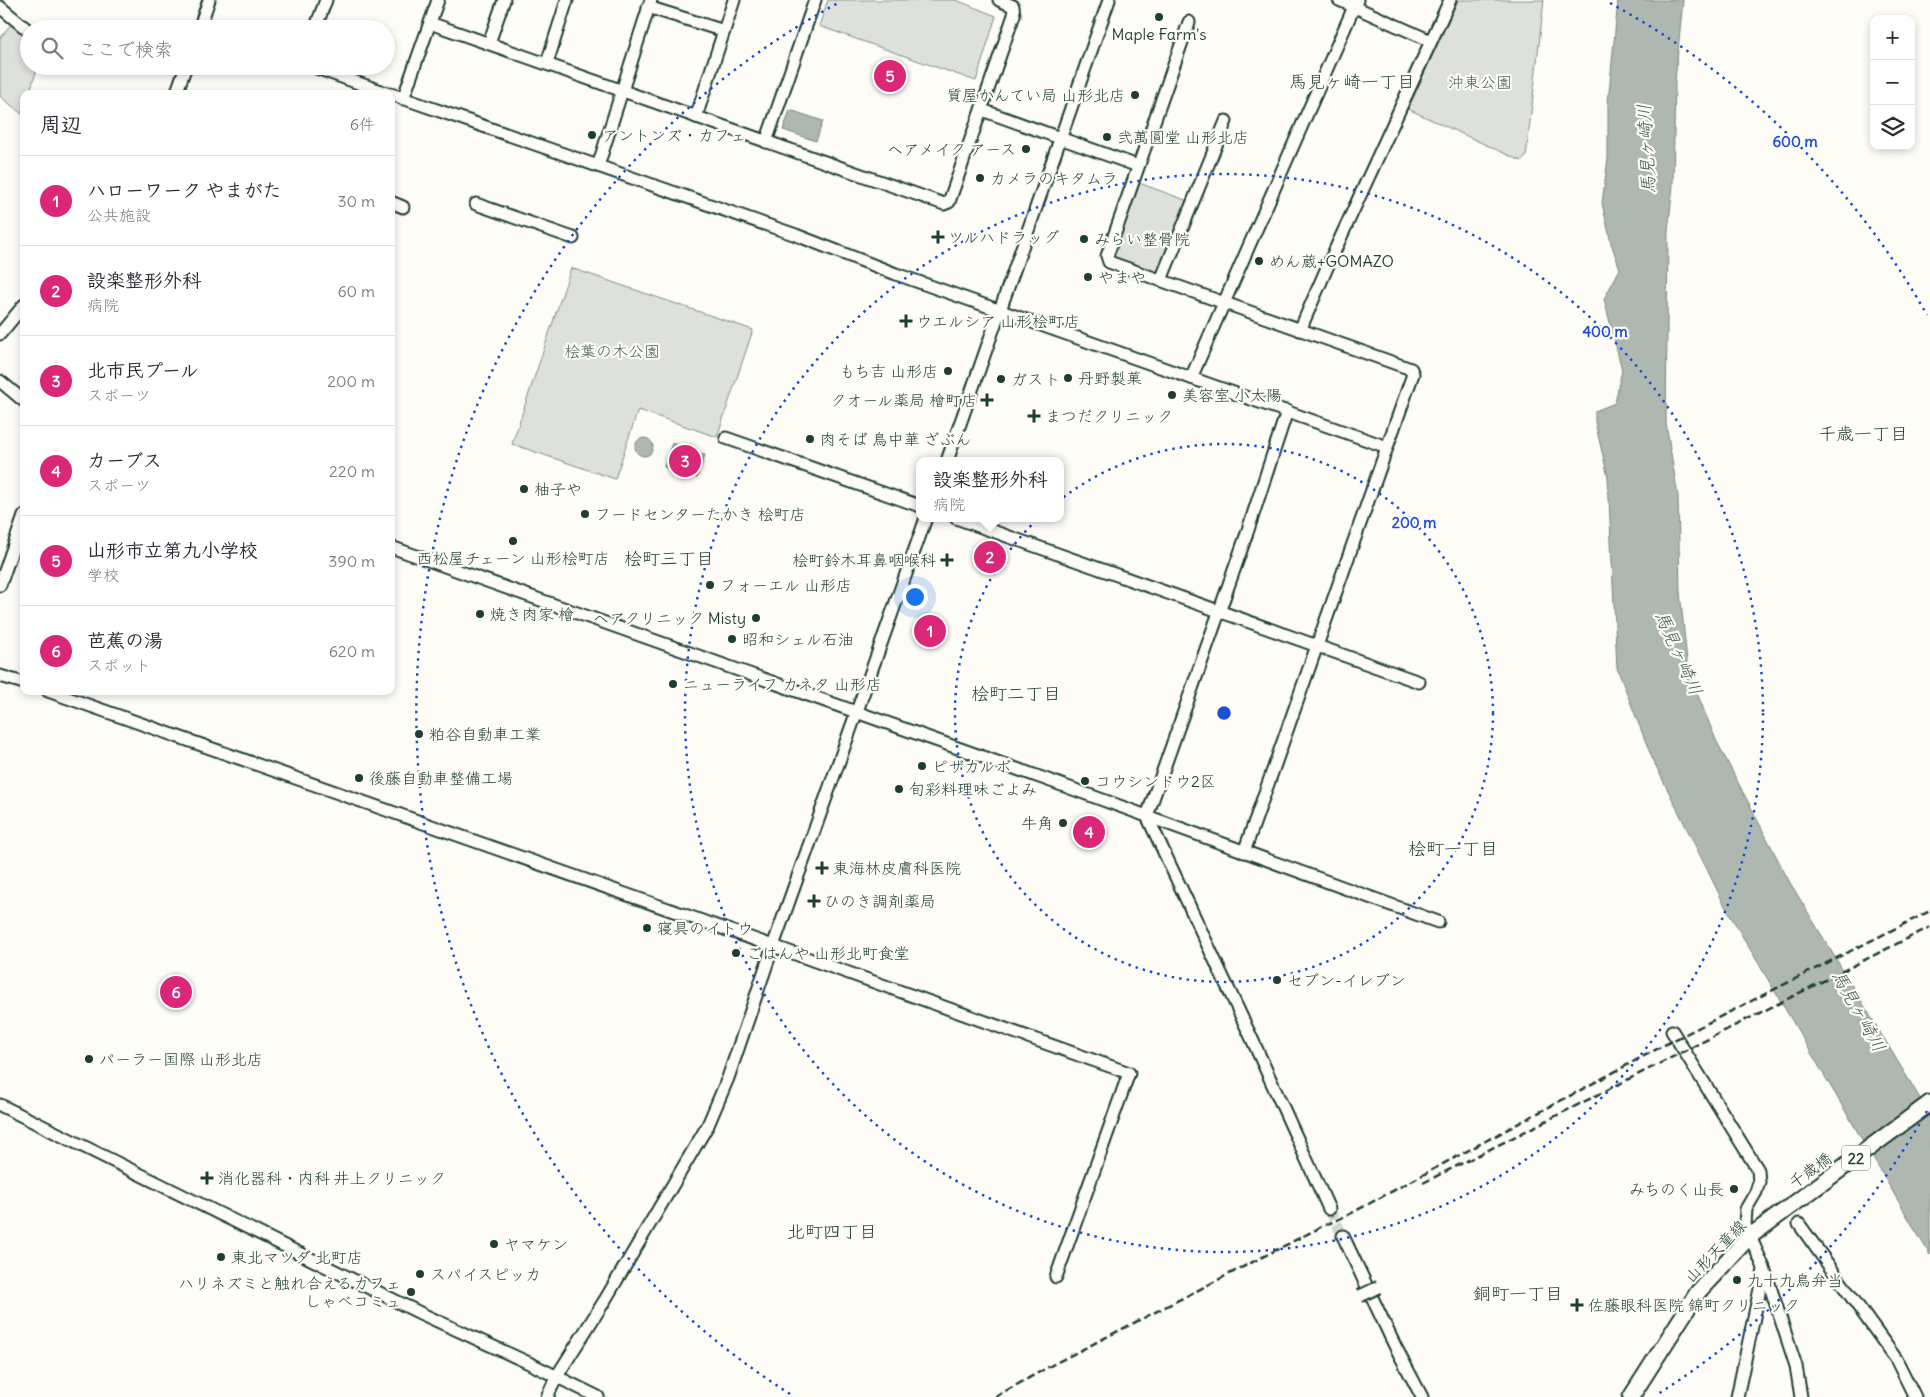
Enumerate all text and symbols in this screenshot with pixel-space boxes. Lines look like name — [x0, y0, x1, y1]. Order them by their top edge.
marker: Maple Farm's — [1153, 11, 1165, 23]
map controls — [1870, 15, 1915, 150]
button: + — [1870, 15, 1915, 60]
search box — [20, 20, 395, 75]
place label: Maple Farm's — [1111, 24, 1207, 44]
icon: search — [38, 34, 66, 62]
text: ここで検索 — [78, 37, 173, 61]
pin: 5 — [874, 57, 906, 95]
button: − — [1870, 60, 1915, 105]
district label: 馬見ヶ崎一丁目 — [1289, 70, 1415, 93]
park label: 沖東公園 — [1448, 72, 1512, 92]
place label: 質屋かんてい局 山形北店 — [946, 85, 1125, 105]
marker: 質屋かんてい局 山形北店 — [1129, 89, 1141, 101]
water label: 馬見ヶ崎川 — [1632, 103, 1660, 195]
button: layers — [1870, 105, 1915, 150]
text: 周辺 — [40, 111, 82, 138]
text: 6件 — [350, 114, 375, 134]
place label: アントンズ・カフェ — [602, 125, 746, 145]
place label: 弐萬圓堂 山形北店 — [1117, 127, 1249, 147]
marker: アントンズ・カフェ — [586, 129, 598, 141]
marker: 弐萬圓堂 山形北店 — [1101, 131, 1113, 143]
text: 600 m — [1772, 132, 1818, 151]
place label: ヘアメイク アース — [887, 139, 1016, 159]
marker: ヘアメイク アース — [1020, 143, 1032, 155]
place label: カメラのキタムラ — [990, 168, 1118, 188]
marker: カメラのキタムラ — [974, 172, 986, 184]
text: ハローワーク やまがた — [87, 178, 282, 202]
text: 1 — [53, 191, 59, 211]
text: 30 m — [338, 191, 375, 211]
text: 公共施設 — [87, 205, 151, 225]
place label: ツルハドラッグ — [948, 227, 1059, 247]
place label: みらい整骨院 — [1094, 229, 1190, 249]
marker: ツルハドラッグ — [932, 231, 944, 243]
marker: みらい整骨院 — [1078, 233, 1090, 245]
place label: めん蔵+GOMAZO — [1269, 251, 1394, 271]
marker: めん蔵+GOMAZO — [1253, 255, 1265, 267]
place label: やまや — [1098, 267, 1146, 287]
text: 設楽整形外科 — [87, 268, 201, 292]
marker: やまや — [1082, 271, 1094, 283]
text: 2 — [52, 281, 60, 301]
text: 60 m — [337, 281, 375, 301]
text: 病院 — [87, 295, 119, 315]
place label: ウエルシア 山形桧町店 — [916, 311, 1080, 331]
marker: ウエルシア 山形桧町店 — [900, 315, 912, 327]
text: 400 m — [1582, 322, 1628, 341]
park label: 桧葉の木公園 — [564, 341, 660, 361]
text: 北市民プール — [87, 358, 199, 382]
place label: もち吉 山形店 — [839, 361, 938, 381]
marker: もち吉 山形店 — [942, 365, 954, 377]
place label: 丹野製菓 — [1078, 368, 1142, 388]
place label: ガスト — [1011, 369, 1061, 389]
text: 3 — [51, 371, 61, 391]
text: 200 m — [327, 371, 375, 391]
marker: 丹野製菓 — [1062, 372, 1074, 384]
marker: ガスト — [995, 373, 1007, 385]
text: スポーツ — [87, 385, 151, 405]
place label: 美容室 小太陽 — [1182, 385, 1282, 405]
marker: 美容室 小太陽 — [1166, 389, 1178, 401]
place label: クオール薬局 檜町店 — [830, 390, 977, 410]
marker: クオール薬局 檜町店 — [981, 394, 993, 406]
place label: まつだクリニック — [1045, 406, 1173, 426]
marker: まつだクリニック — [1027, 409, 1041, 423]
district label: 千歳一丁目 — [1818, 422, 1908, 445]
place label: 肉そば 鳥中華 ざぶん — [820, 429, 972, 449]
marker: 肉そば 鳥中華 ざぶん — [804, 433, 816, 445]
pin: 3 — [669, 442, 701, 480]
text: カーブス — [87, 448, 162, 472]
popup — [916, 457, 1064, 522]
text: 4 — [51, 461, 61, 481]
text: 220 m — [329, 461, 375, 481]
text: 設楽整形外科 — [933, 467, 1047, 491]
text: スポーツ — [87, 475, 151, 495]
place label: 柚子や — [534, 479, 582, 499]
marker: 柚子や — [518, 483, 530, 495]
text: 病院 — [933, 494, 965, 514]
place label: フードセンターたかき 桧町店 — [595, 504, 806, 524]
marker: フードセンターたかき 桧町店 — [579, 508, 591, 520]
text: 200 m — [1392, 513, 1436, 532]
marker: 西松屋チェーン 山形桧町店 — [507, 535, 519, 547]
text: 山形市立第九小学校 — [87, 538, 258, 562]
pin: 2 — [974, 538, 1006, 576]
district label: 桧町三丁目 — [624, 547, 714, 570]
place label: 西松屋チェーン 山形桧町店 — [416, 548, 610, 568]
place label: 桧町鈴木耳鼻咽喉科 — [792, 550, 936, 570]
text: 5 — [51, 551, 61, 571]
text: 390 m — [328, 551, 375, 571]
marker: 桧町鈴木耳鼻咽喉科 — [940, 553, 954, 567]
text: 学校 — [87, 565, 119, 585]
place label: フォーエル 山形店 — [720, 575, 852, 595]
marker: フォーエル 山形店 — [704, 579, 716, 591]
your location — [902, 584, 928, 610]
place label: 焼き肉家 檜 — [490, 604, 574, 624]
water label: 馬見ヶ崎川 — [1650, 607, 1708, 699]
marker: 焼き肉家 檜 — [474, 608, 486, 620]
place label: ヘアクリニック Misty — [593, 608, 746, 628]
marker: ヘアクリニック Misty — [750, 612, 762, 624]
pin: 1 — [914, 612, 946, 650]
text: 芭蕉の湯 — [87, 628, 163, 652]
place label: 昭和シェル石油 — [742, 629, 854, 649]
marker: 昭和シェル石油 — [726, 633, 738, 645]
text: 6 — [51, 641, 61, 661]
text: 620 m — [329, 641, 375, 661]
text: スポット — [87, 655, 151, 675]
place label: ニューライフ カネタ 山形店 — [683, 674, 882, 694]
marker: ニューライフ カネタ 山形店 — [667, 678, 679, 690]
district label: 桧町二丁目 — [971, 682, 1061, 705]
centre of rings — [1215, 704, 1233, 722]
place label: 粕谷自動車工業 — [429, 724, 541, 744]
marker: 粕谷自動車工業 — [413, 728, 425, 740]
place label: ピザカルボ — [932, 756, 1011, 776]
marker: ピザカルボ — [916, 760, 928, 772]
place label: 後藤自動車整備工場 — [369, 768, 513, 788]
place label: コウシンドウ2区 — [1095, 771, 1216, 791]
marker: 後藤自動車整備工場 — [353, 772, 365, 784]
marker: コウシンドウ2区 — [1079, 775, 1091, 787]
place label: 旬彩料理味ごよみ — [909, 779, 1037, 799]
marker: 旬彩料理味ごよみ — [893, 783, 905, 795]
place label: 牛角 — [1021, 813, 1053, 833]
pin: 4 — [1073, 813, 1105, 851]
marker: 牛角 — [1057, 817, 1069, 829]
district label: 桧町一丁目 — [1408, 837, 1498, 860]
place label: 東海林皮膚科医院 — [833, 858, 961, 878]
marker: 東海林皮膚科医院 — [815, 861, 829, 875]
place label: ひのき調剤薬局 — [824, 891, 936, 911]
marker: ひのき調剤薬局 — [808, 895, 820, 907]
place label: 寝具のイトウ — [657, 918, 753, 938]
marker: 寝具のイトウ — [641, 922, 653, 934]
place label: ごはんや 山形北町食堂 — [746, 943, 910, 963]
marker: ごはんや 山形北町食堂 — [730, 947, 742, 959]
water label: 馬見ヶ崎川 — [1827, 966, 1891, 1056]
place label: セブン-イレブン — [1287, 970, 1406, 990]
pin: 6 — [160, 973, 192, 1011]
marker: セブン-イレブン — [1271, 974, 1283, 986]
place label: パーラー国際 山形北店 — [99, 1049, 263, 1069]
marker: パーラー国際 山形北店 — [83, 1053, 95, 1065]
road number: 22 — [1842, 1146, 1870, 1170]
street label: 千歳橋 — [1785, 1148, 1835, 1192]
place label: 消化器科・内科 井上クリニック — [218, 1168, 446, 1188]
marker: 消化器科・内科 井上クリニック — [200, 1171, 214, 1185]
place label: みちのく山長 — [1629, 1179, 1724, 1199]
marker: みちのく山長 — [1728, 1183, 1740, 1195]
street label: 山形天童線 — [1680, 1215, 1750, 1287]
district label: 北町四丁目 — [787, 1220, 877, 1243]
place label: ヤマケン — [504, 1234, 568, 1254]
marker: ヤマケン — [488, 1238, 500, 1250]
place label: 東北マツダ 北町店 — [231, 1247, 363, 1267]
marker: 東北マツダ 北町店 — [215, 1251, 227, 1263]
place label: スパイスピッカ — [430, 1264, 541, 1284]
marker: スパイスピッカ — [414, 1268, 426, 1280]
place label: 九十九鳥弁当 — [1747, 1270, 1843, 1290]
place label: ハリネズミと触れ合えるカフェ しゃべコミュ — [178, 1273, 401, 1311]
marker: 九十九鳥弁当 — [1731, 1274, 1743, 1286]
district label: 銅町一丁目 — [1473, 1282, 1563, 1305]
marker: ハリネズミと触れ合えるカフェ しゃべコミュ — [405, 1286, 417, 1298]
place label: 佐藤眼科医院 錦町クリニック — [1588, 1295, 1800, 1315]
marker: 佐藤眼科医院 錦町クリニック — [1570, 1298, 1584, 1312]

